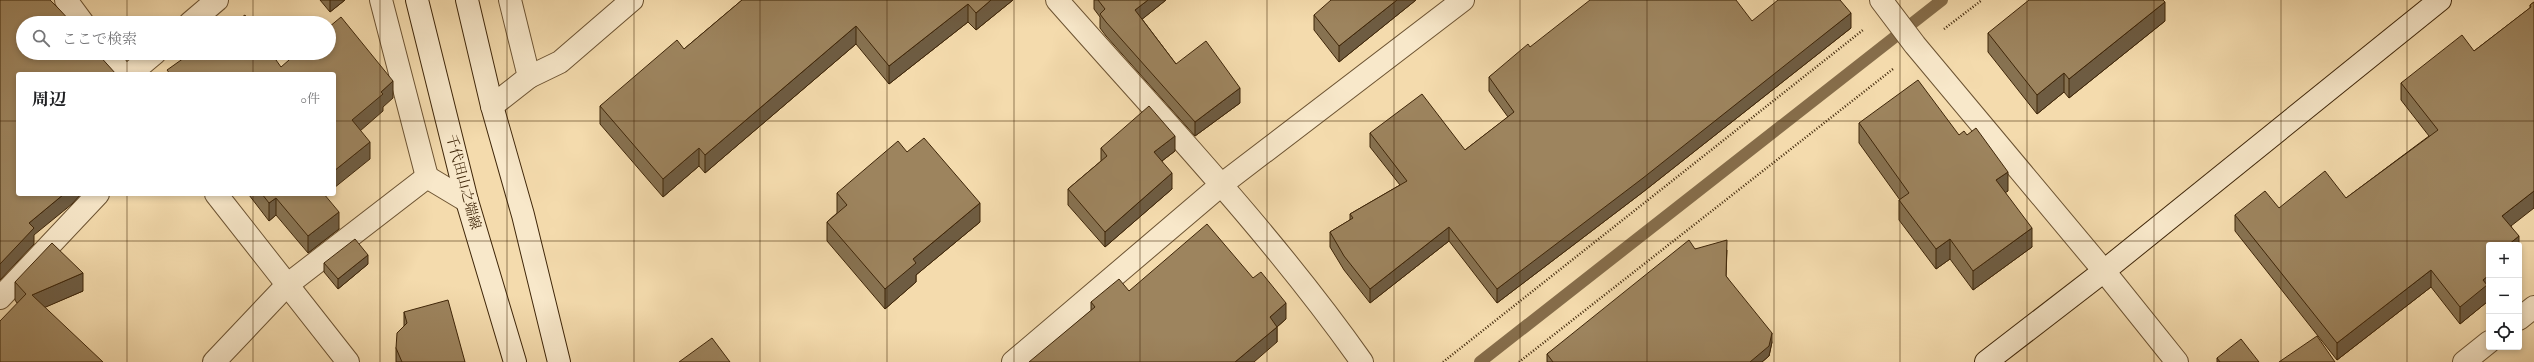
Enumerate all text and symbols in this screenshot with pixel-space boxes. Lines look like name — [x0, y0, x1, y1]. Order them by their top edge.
search box — [16, 16, 336, 60]
icon: search — [30, 27, 52, 49]
text: ここで検索 — [62, 30, 137, 49]
text: 周辺 — [32, 90, 66, 111]
text: 0件 — [301, 91, 320, 108]
street label: 千代田山之端線 — [442, 132, 484, 232]
map controls — [2486, 242, 2522, 350]
button: + — [2486, 242, 2522, 278]
button: − — [2486, 278, 2522, 314]
button: locate — [2486, 314, 2522, 350]

